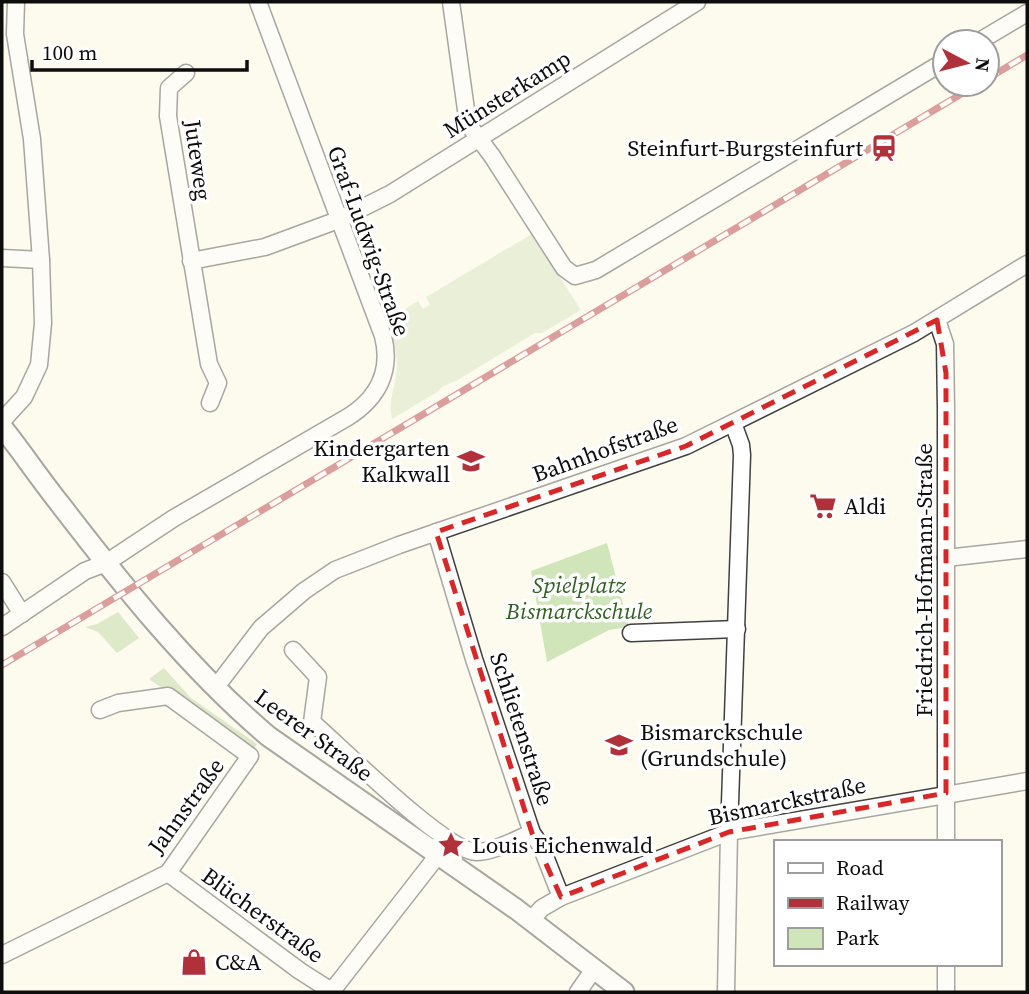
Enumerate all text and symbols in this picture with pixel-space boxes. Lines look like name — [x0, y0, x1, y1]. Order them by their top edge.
scale bar — [32, 28, 247, 72]
north arrow — [931, 28, 1001, 98]
text: 100 m — [42, 38, 97, 67]
street label: Münsterkamp — [437, 42, 577, 146]
text: N — [969, 57, 997, 74]
street label: Juteweg — [176, 117, 219, 202]
place label: Steinfurt-Burgsteinfurt — [628, 132, 864, 164]
station icon: Steinfurt-Burgsteinfurt — [869, 133, 899, 163]
street label: Graf-Ludwig-Straße — [320, 141, 418, 341]
street label: Bahnhofstraße — [528, 408, 682, 490]
place label: Kindergarten Kalkwall — [313, 432, 450, 490]
street label: Friedrich-Hofmann-Straße — [908, 443, 940, 717]
school or university icon: Kindergarten Kalkwall — [456, 446, 486, 476]
place label: Aldi — [844, 490, 886, 522]
supermarket icon: Aldi — [808, 491, 838, 521]
park label: Spielplatz Bismarckschule — [505, 569, 653, 627]
street label: Schlietenstraße — [482, 648, 562, 810]
street label: Leerer Straße — [248, 681, 380, 789]
place label: Bismarckschule (Grundschule) — [640, 716, 803, 774]
school or university icon: Bismarckschule (Grundschule) — [604, 730, 634, 760]
street label: Jahnstraße — [140, 752, 232, 861]
street label: Bismarckstraße — [705, 769, 869, 833]
place label: Louis Eichenwald — [472, 829, 653, 861]
place icon: Louis Eichenwald — [436, 830, 466, 860]
legend — [774, 840, 1001, 966]
text: Road — [836, 853, 884, 882]
street label: Blücherstraße — [195, 860, 331, 970]
text: Railway — [836, 888, 910, 917]
text: Park — [836, 923, 880, 952]
place label: C&A — [215, 946, 262, 978]
shop icon: C&A — [179, 947, 209, 977]

